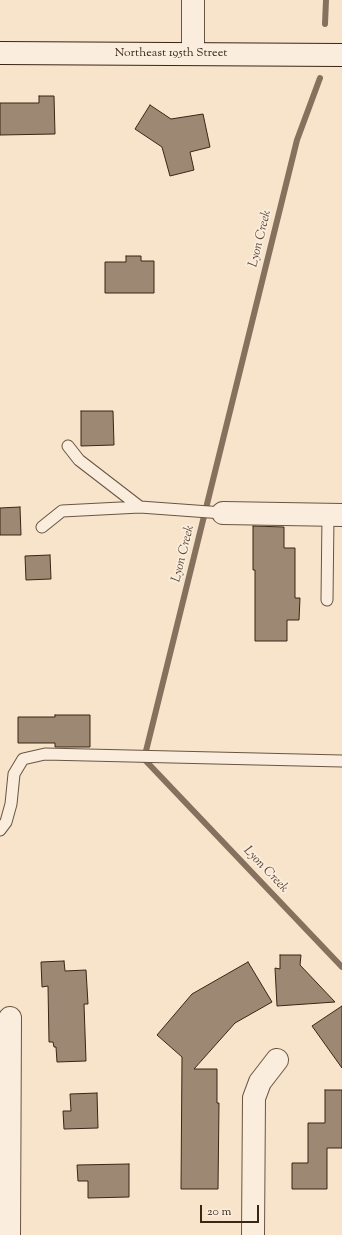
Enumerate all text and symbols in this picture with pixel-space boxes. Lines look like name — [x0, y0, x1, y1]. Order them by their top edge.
street label: Northeast 195th Street — [115, 47, 227, 61]
water label: Lyon Creek — [246, 209, 276, 269]
water label: Lyon Creek — [169, 524, 199, 584]
water label: Lyon Creek — [239, 844, 291, 896]
scale bar — [202, 1197, 261, 1223]
text: 20 m — [207, 1203, 231, 1221]

